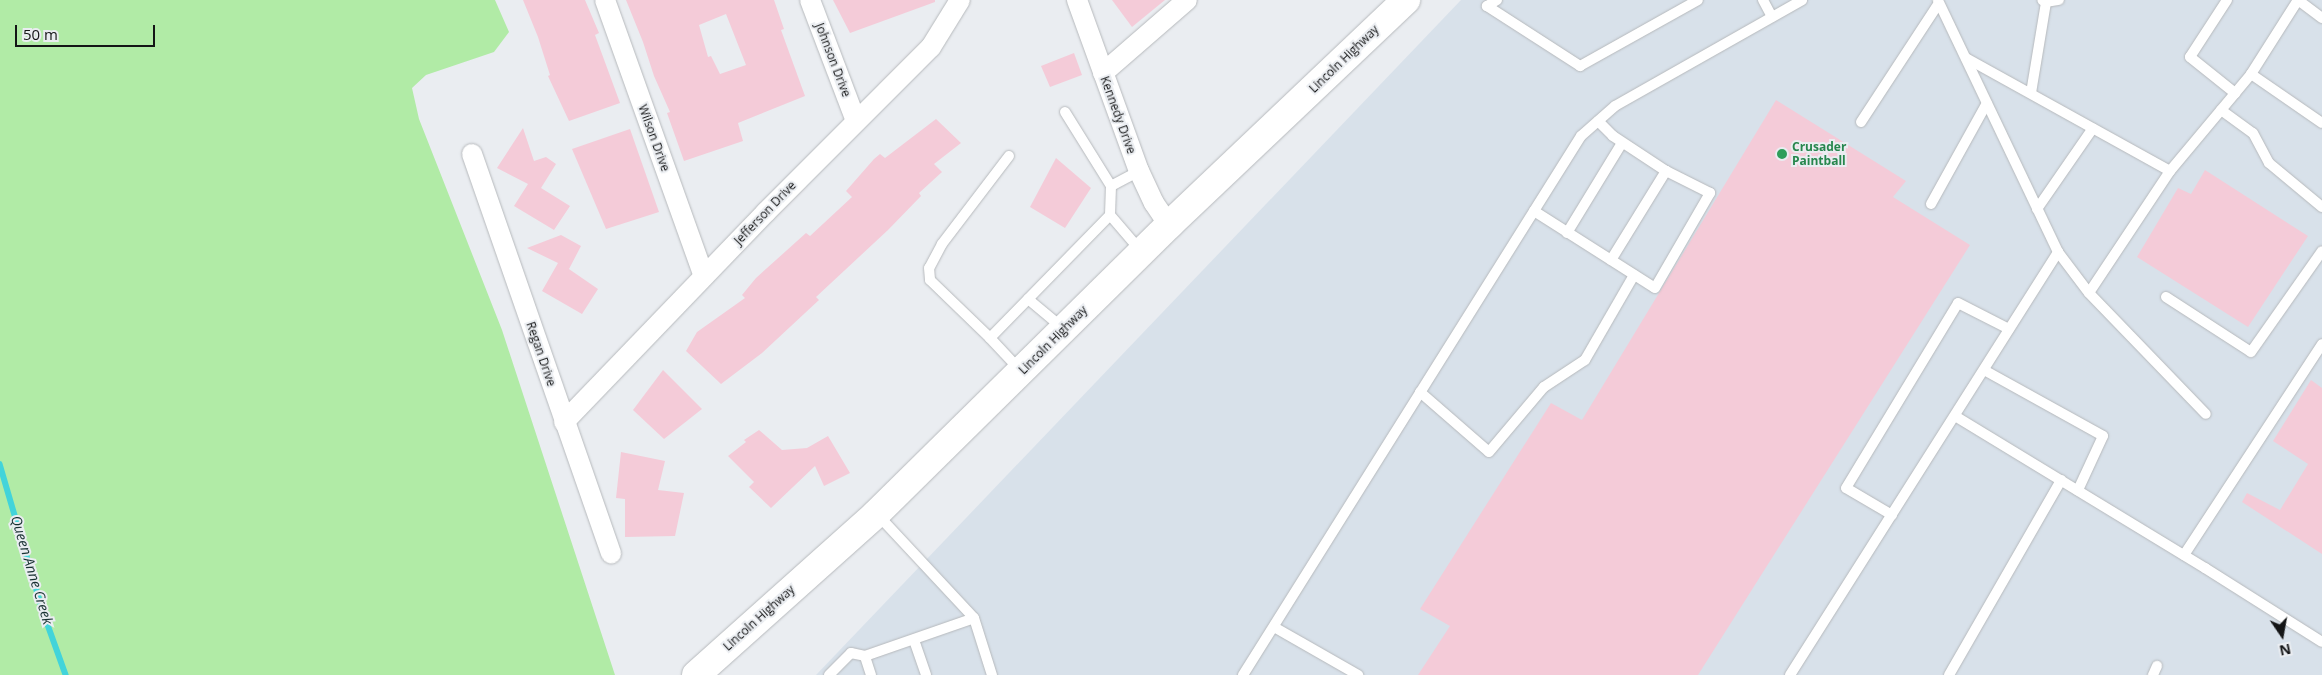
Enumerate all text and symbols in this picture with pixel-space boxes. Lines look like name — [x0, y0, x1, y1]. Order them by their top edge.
scale bar — [18, 15, 158, 47]
street label: Johnson Drive — [812, 21, 854, 99]
street label: Lincoln Highway — [1306, 22, 1382, 96]
text: 50 m — [23, 24, 58, 44]
street label: Kennedy Drive — [1097, 74, 1139, 156]
street label: Wilson Drive — [635, 103, 673, 173]
place label: Crusader Paintball — [1792, 140, 1846, 168]
marker: Crusader Paintball — [1776, 148, 1788, 160]
street label: Jefferson Drive — [731, 178, 799, 248]
street label: Lincoln Highway — [1016, 303, 1090, 377]
street label: Regan Drive — [523, 320, 559, 388]
water label: Queen Anne Creek — [7, 514, 57, 626]
street label: Lincoln Highway — [720, 582, 798, 654]
north arrow — [2257, 610, 2307, 660]
text: N — [2278, 640, 2293, 661]

